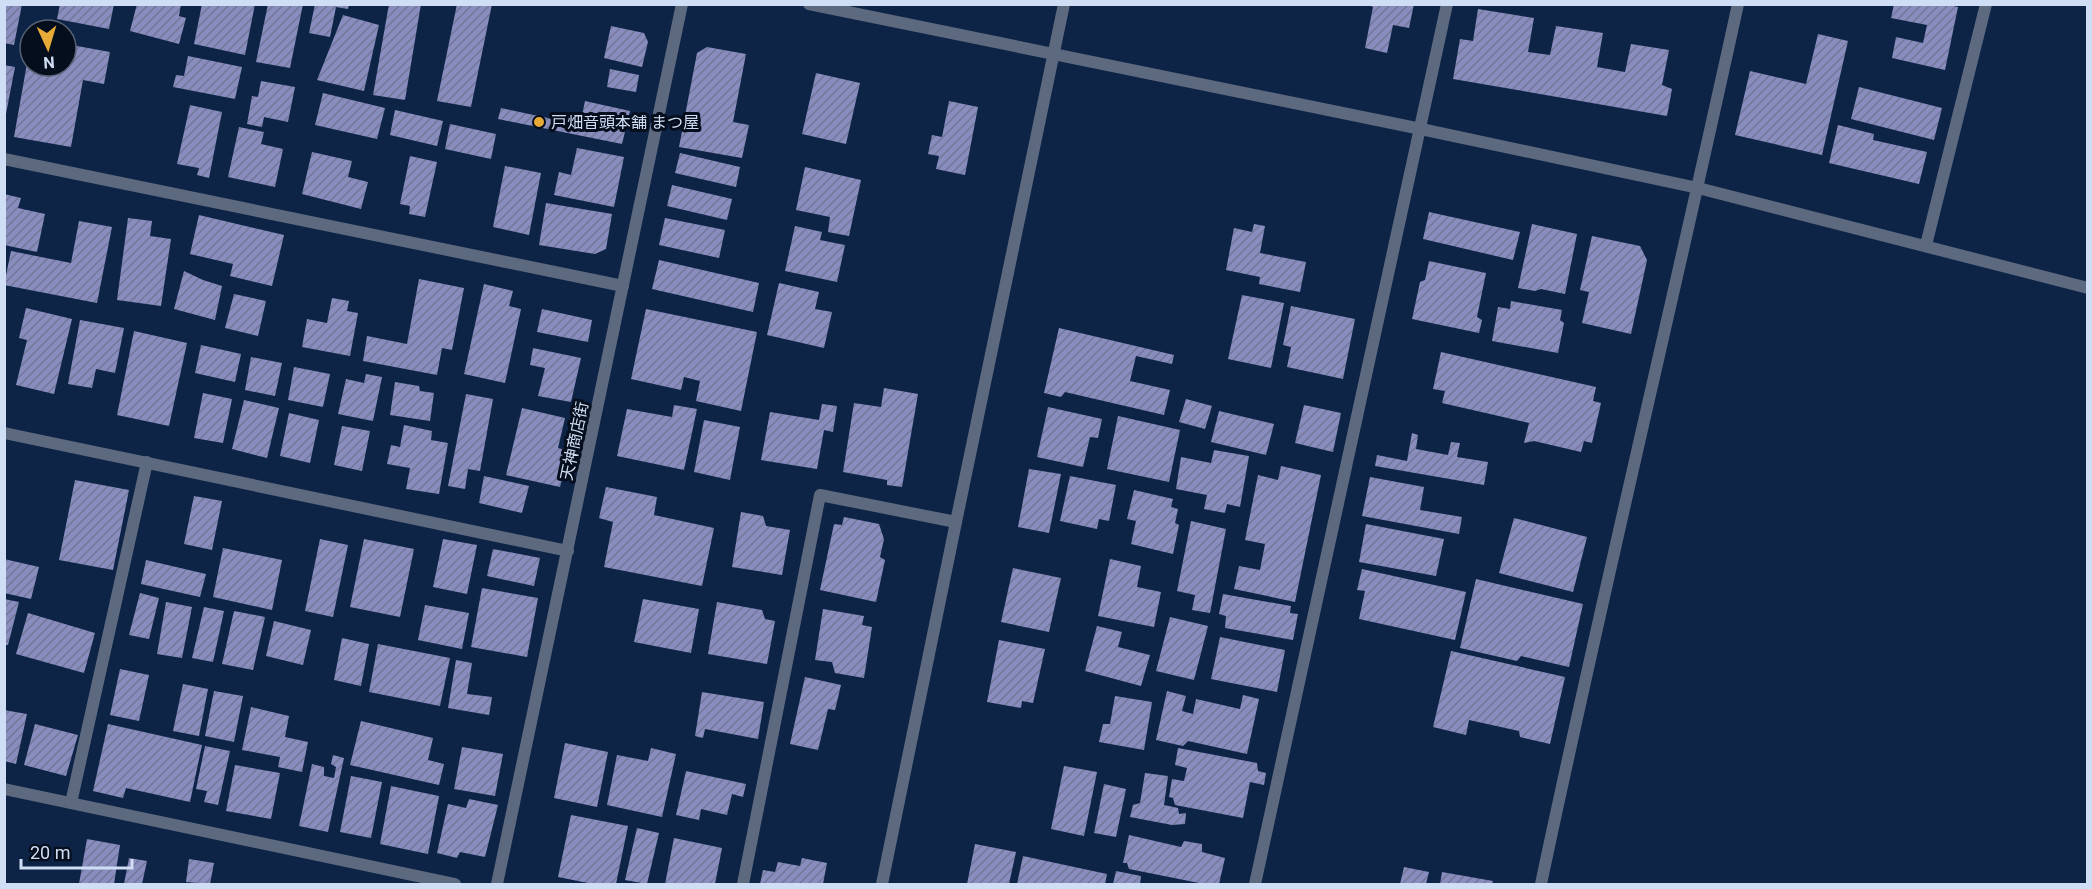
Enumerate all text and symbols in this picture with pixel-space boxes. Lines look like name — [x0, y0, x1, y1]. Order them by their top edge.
north arrow — [18, 18, 78, 78]
text: N — [43, 53, 55, 72]
place label: 戸畑音頭本舗 まつ屋 — [551, 113, 699, 132]
marker: 戸畑音頭本舗 まつ屋 — [532, 115, 546, 129]
street label: 天神商店街 — [557, 400, 592, 482]
scale bar — [21, 832, 132, 870]
text: 20 m — [30, 842, 70, 863]

